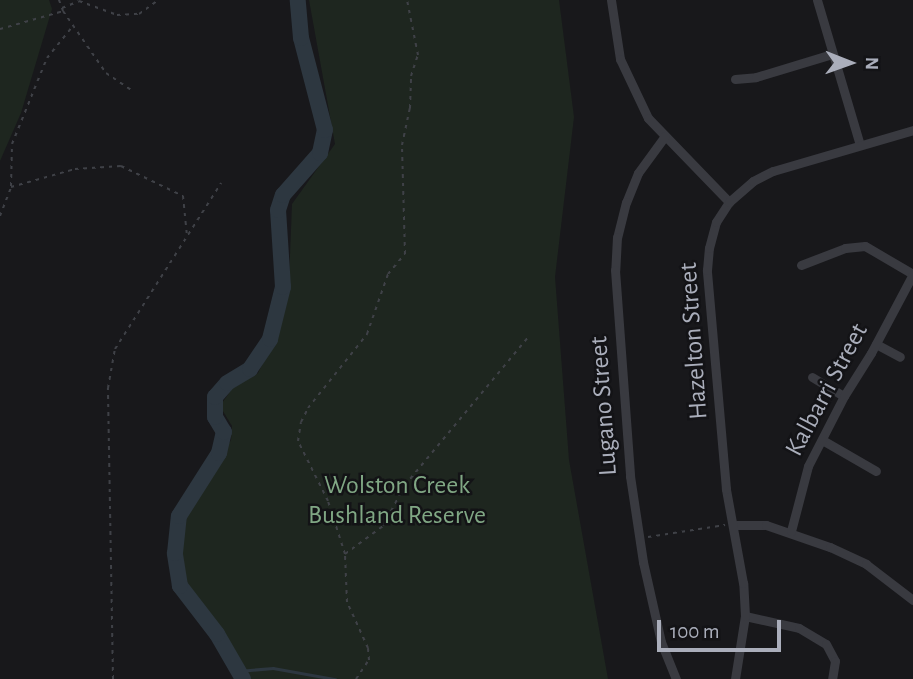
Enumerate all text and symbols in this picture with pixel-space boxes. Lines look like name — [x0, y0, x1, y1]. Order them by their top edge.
north arrow — [815, 28, 885, 98]
text: N — [862, 57, 881, 70]
street label: Hazelton Street — [673, 261, 715, 421]
street label: Kalbarri Street — [779, 318, 875, 462]
street label: Lugano Street — [584, 335, 624, 477]
park label: Wolston Creek Bushland Reserve — [308, 470, 486, 532]
scale bar — [661, 606, 785, 650]
text: 100 m — [670, 621, 720, 642]

